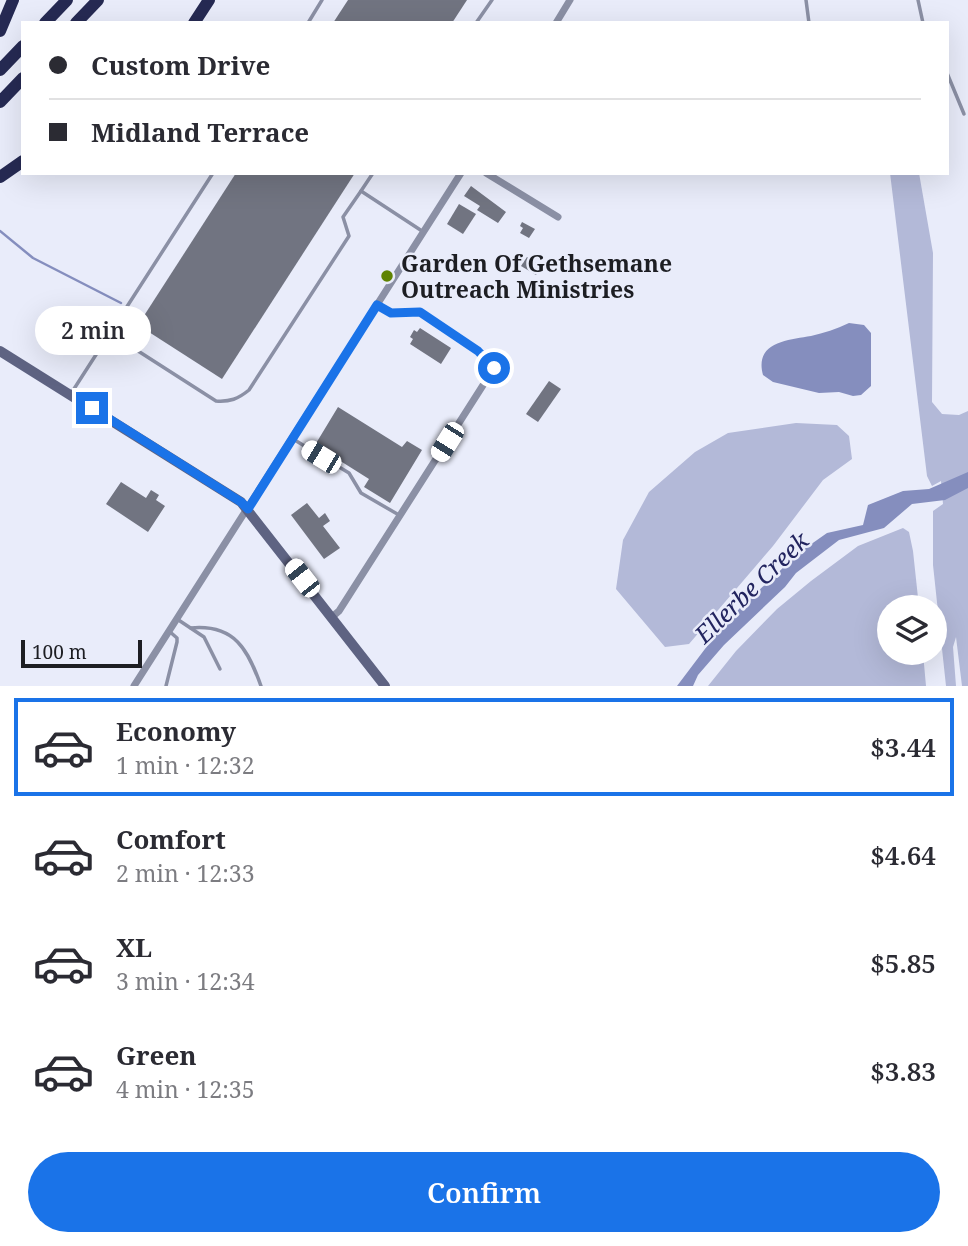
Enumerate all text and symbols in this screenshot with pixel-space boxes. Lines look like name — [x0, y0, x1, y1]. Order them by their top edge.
text: Custom Drive — [91, 47, 270, 83]
text: Midland Terrace — [91, 114, 309, 150]
place label: Garden Of Gethsemane Outreach Ministries — [401, 247, 672, 305]
marker: Garden Of Gethsemane Outreach Ministries — [379, 268, 395, 284]
callout: 2 min — [34, 306, 150, 356]
text: 2 min — [61, 314, 125, 346]
route start — [478, 352, 510, 384]
route end — [76, 392, 108, 424]
car — [427, 419, 468, 465]
car — [298, 437, 345, 477]
water label: Ellerbe Creek — [686, 523, 816, 651]
car — [281, 555, 324, 601]
map controls — [877, 595, 947, 665]
button: layers — [877, 595, 947, 665]
scale bar — [21, 637, 142, 669]
text: 100 m — [32, 639, 87, 665]
text: Economy — [116, 713, 236, 749]
icon: car — [32, 716, 95, 779]
text: $3.44 — [870, 729, 936, 765]
text: 1 min · 12:32 — [116, 749, 254, 781]
text: Comfort — [116, 821, 226, 857]
icon: car — [32, 824, 95, 887]
text: $4.64 — [870, 837, 936, 873]
text: 2 min · 12:33 — [116, 857, 254, 889]
text: XL — [116, 929, 152, 965]
icon: car — [32, 932, 95, 995]
text: $5.85 — [870, 945, 936, 981]
text: 3 min · 12:34 — [116, 965, 254, 997]
text: Green — [116, 1037, 197, 1073]
icon: car — [32, 1040, 95, 1103]
text: $3.83 — [870, 1053, 936, 1089]
text: 4 min · 12:35 — [116, 1073, 254, 1105]
button: Confirm — [28, 1152, 940, 1232]

